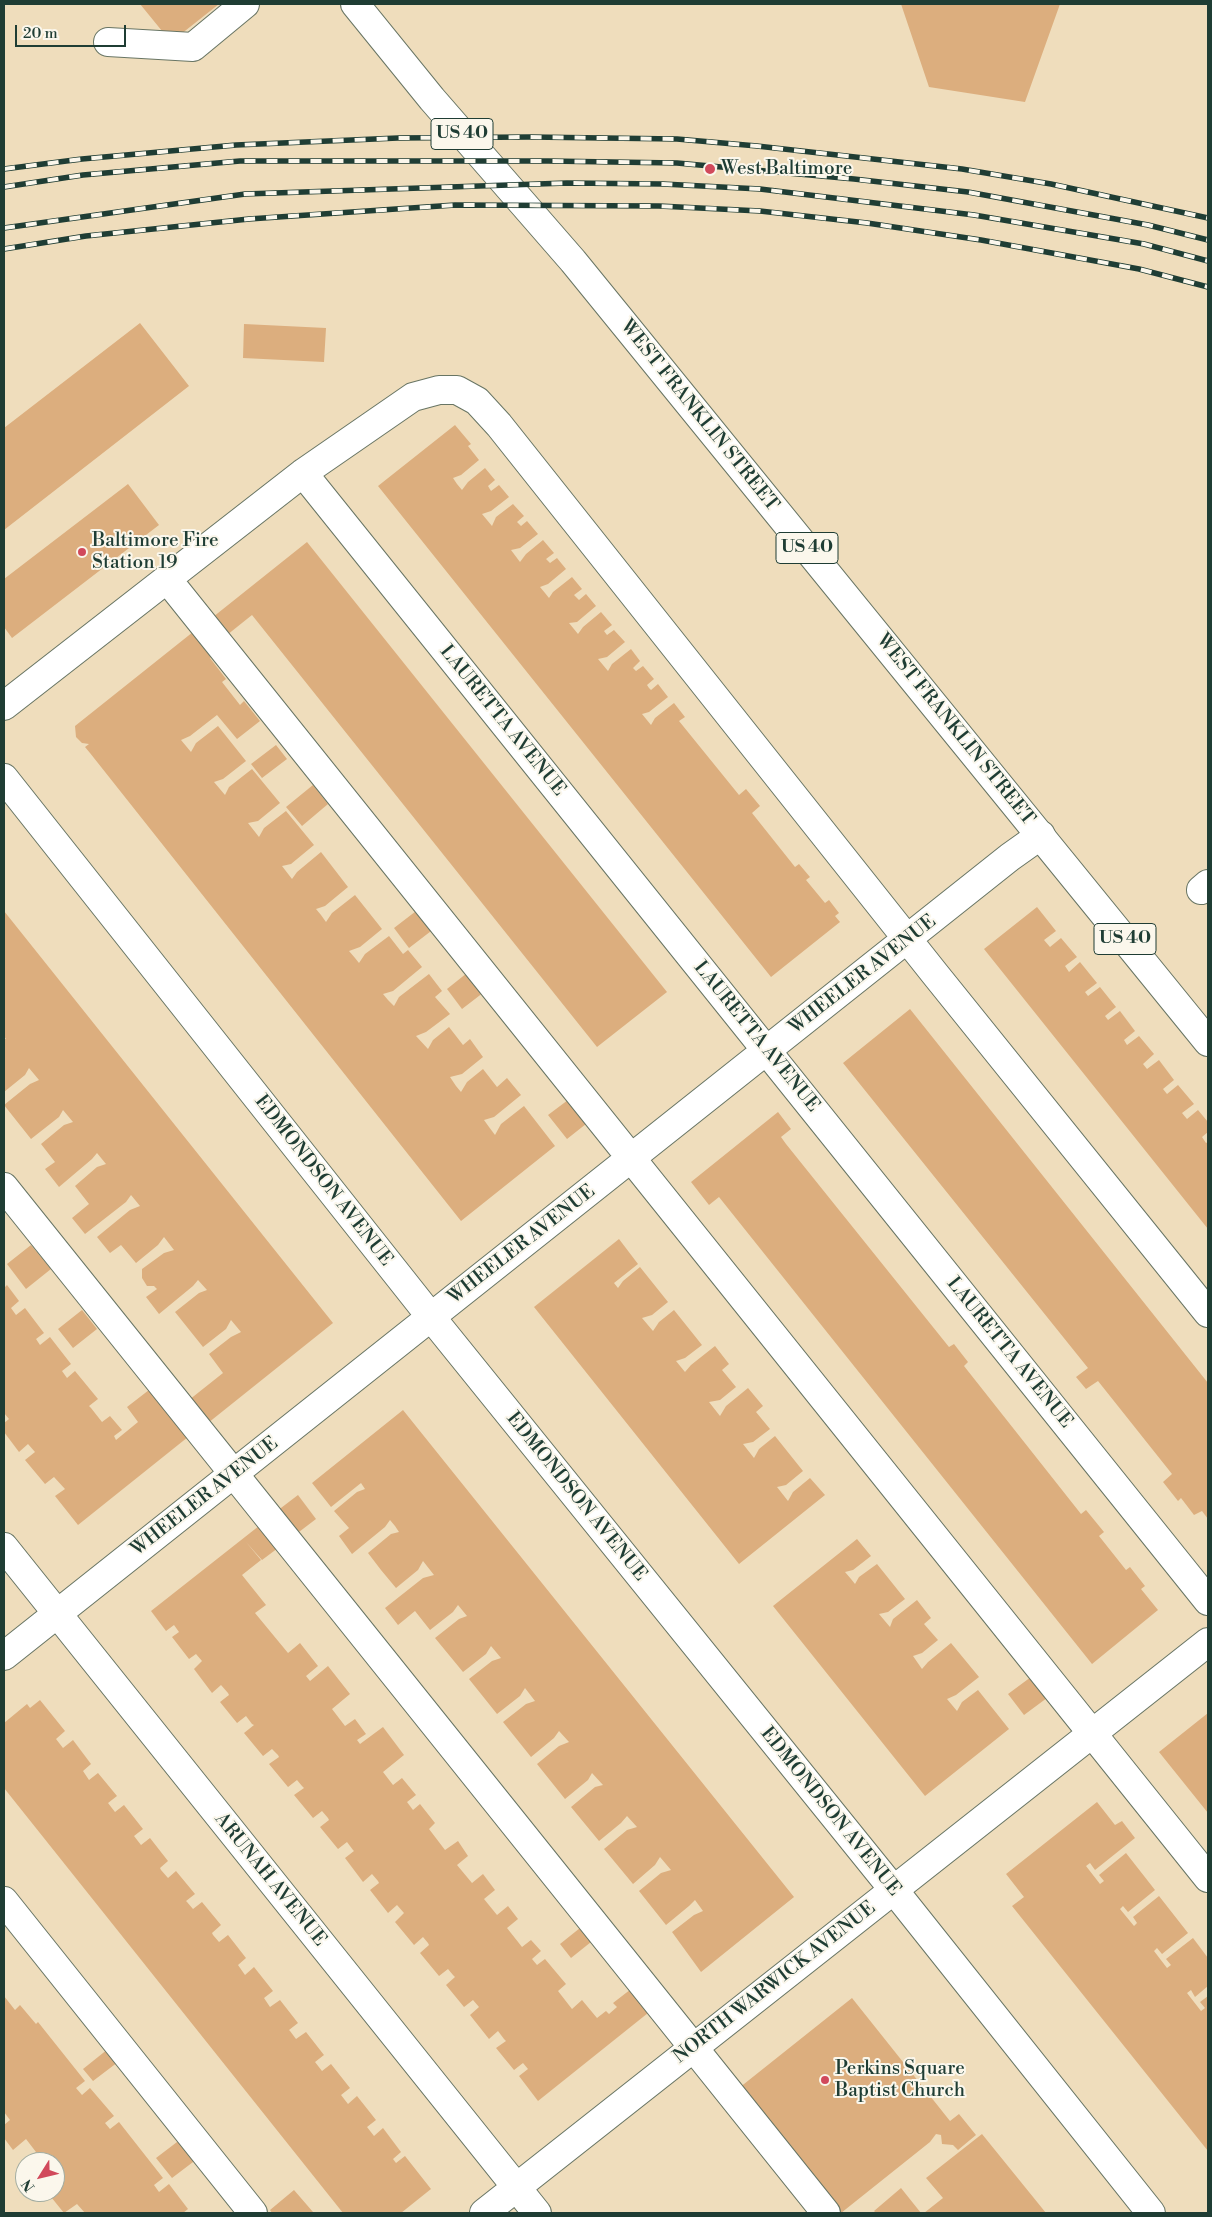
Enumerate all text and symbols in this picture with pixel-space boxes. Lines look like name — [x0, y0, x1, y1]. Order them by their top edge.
scale bar — [18, 15, 129, 47]
text: 20 m — [23, 24, 58, 43]
road number: US 40 — [431, 118, 493, 150]
place label: West Baltimore — [721, 158, 852, 180]
marker: West Baltimore — [703, 162, 717, 176]
street label: WEST FRANKLIN STREET — [615, 316, 783, 516]
place label: Baltimore Fire Station 19 — [92, 530, 219, 574]
road number: US 40 — [776, 532, 838, 564]
marker: Baltimore Fire Station 19 — [76, 546, 88, 558]
street label: WEST FRANKLIN STREET — [871, 630, 1039, 830]
street label: LAURETTA AVENUE — [434, 641, 570, 801]
street label: WHEELER AVENUE — [785, 911, 941, 1039]
road number: US 40 — [1094, 924, 1156, 954]
street label: LAURETTA AVENUE — [688, 957, 824, 1117]
street label: EDMONDSON AVENUE — [249, 1091, 397, 1271]
street label: WHEELER AVENUE — [444, 1181, 600, 1309]
street label: LAURETTA AVENUE — [941, 1273, 1077, 1433]
street label: EDMONDSON AVENUE — [501, 1408, 651, 1586]
street label: WHEELER AVENUE — [127, 1433, 283, 1561]
street label: EDMONDSON AVENUE — [755, 1723, 905, 1901]
street label: ARUNAH AVENUE — [209, 1809, 331, 1951]
street label: NORTH WARWICK AVENUE — [670, 1897, 880, 2069]
place label: Perkins Square Baptist Church — [835, 2058, 965, 2102]
marker: Perkins Square Baptist Church — [819, 2074, 831, 2086]
north arrow — [15, 2152, 65, 2202]
text: N — [18, 2175, 39, 2195]

